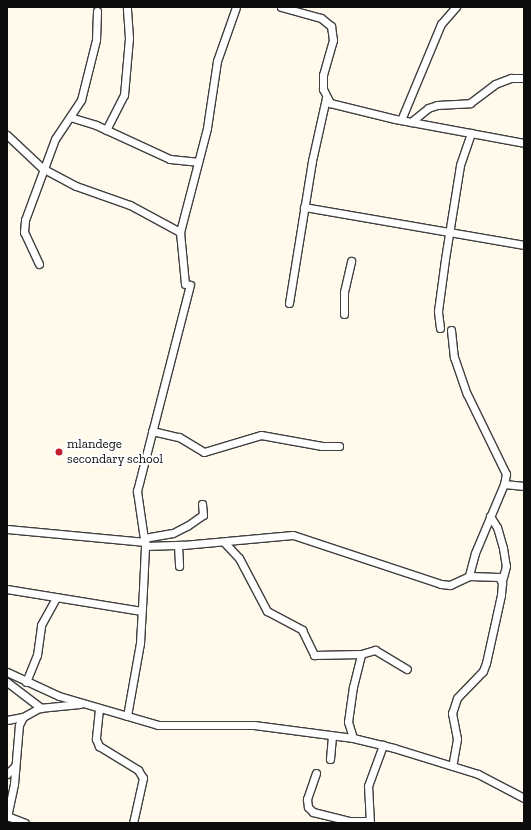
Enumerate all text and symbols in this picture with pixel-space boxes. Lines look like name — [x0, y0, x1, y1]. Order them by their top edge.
place label: mlandege secondary school — [67, 437, 163, 468]
marker: mlandege secondary school — [54, 447, 64, 457]

